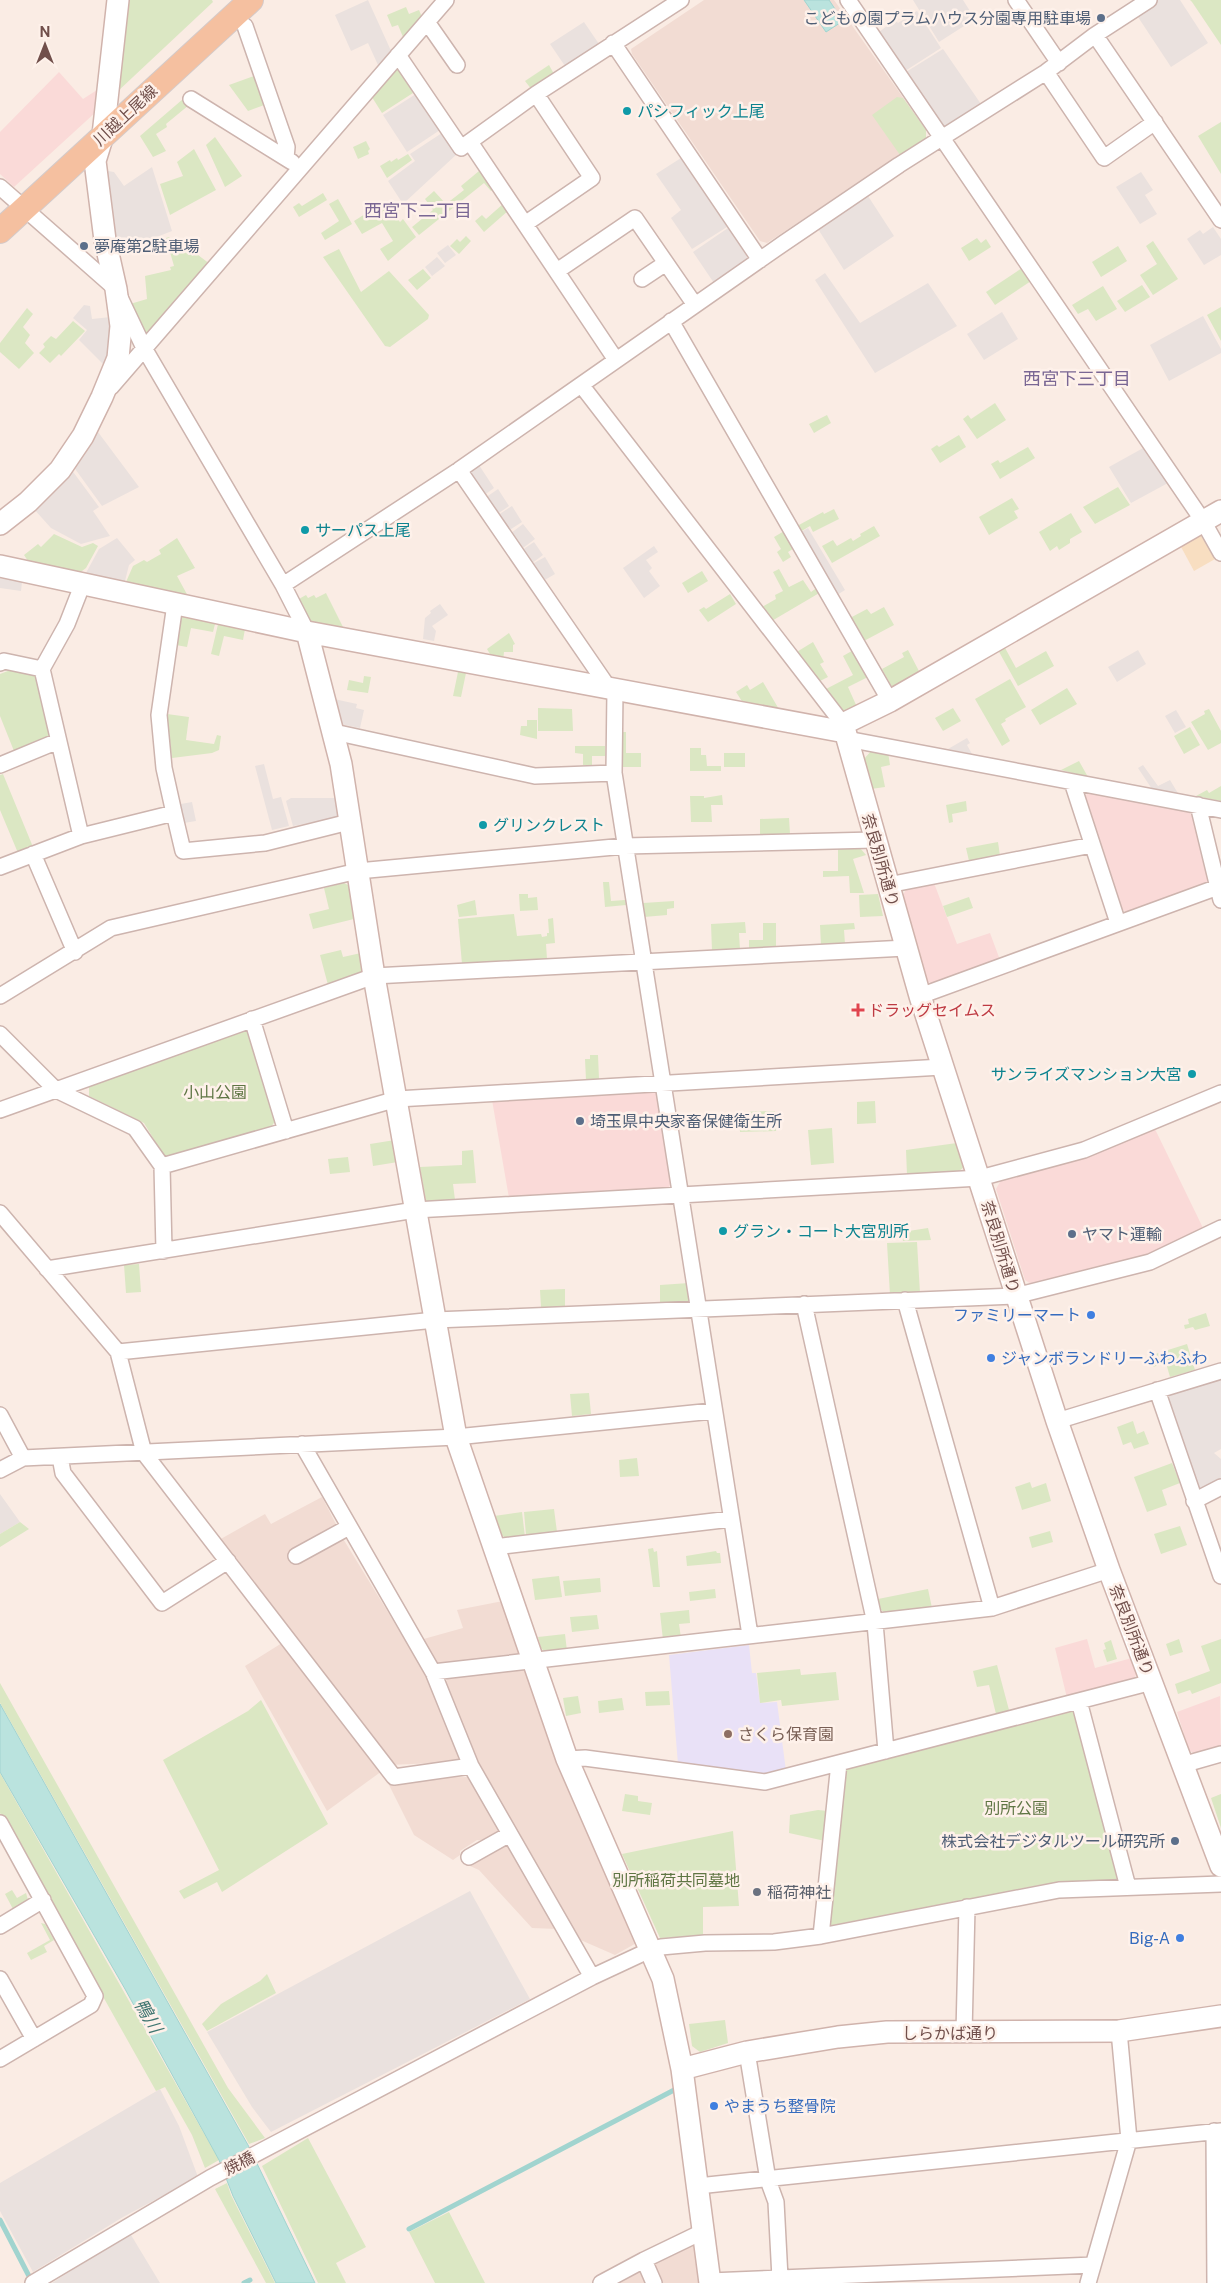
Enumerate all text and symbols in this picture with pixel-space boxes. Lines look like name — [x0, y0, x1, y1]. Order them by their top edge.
place label: こどもの園プラムハウス分園専用駐車場 — [803, 9, 1091, 28]
marker: こどもの園プラムハウス分園専用駐車場 — [1095, 12, 1107, 24]
north arrow — [20, 20, 70, 70]
text: N — [40, 24, 50, 40]
street label: 川越上尾線 — [90, 81, 161, 150]
place label: パシフィック上尾 — [637, 102, 765, 121]
marker: パシフィック上尾 — [621, 105, 633, 117]
district label: 西宮下二丁目 — [364, 200, 472, 221]
place label: 夢庵第2駐車場 — [94, 237, 200, 256]
marker: 夢庵第2駐車場 — [78, 240, 90, 252]
district label: 西宮下三丁目 — [1023, 368, 1131, 389]
place label: サーパス上尾 — [315, 521, 411, 540]
marker: サーパス上尾 — [299, 524, 311, 536]
street label: 奈良別所通り — [858, 811, 903, 909]
place label: グリンクレスト — [493, 816, 605, 835]
marker: グリンクレスト — [477, 819, 489, 831]
place label: ドラッグセイムス — [868, 1001, 996, 1020]
marker: ドラッグセイムス — [852, 1004, 864, 1016]
place label: サンライズマンション大宮 — [990, 1065, 1182, 1084]
marker: サンライズマンション大宮 — [1186, 1068, 1198, 1080]
park label: 小山公園 — [183, 1083, 247, 1102]
place label: 埼玉県中央家畜保健衛生所 — [590, 1112, 782, 1131]
marker: 埼玉県中央家畜保健衛生所 — [574, 1115, 586, 1127]
street label: 奈良別所通り — [977, 1198, 1024, 1296]
place label: グラン・コート大宮別所 — [733, 1222, 909, 1241]
marker: グラン・コート大宮別所 — [717, 1225, 729, 1237]
place label: ヤマト運輸 — [1082, 1225, 1162, 1244]
marker: ヤマト運輸 — [1066, 1228, 1078, 1240]
place label: ファミリーマート — [953, 1306, 1081, 1325]
marker: ファミリーマート — [1085, 1309, 1097, 1321]
place label: ジャンボランドリーふわふわ — [1001, 1349, 1208, 1368]
marker: ジャンボランドリーふわふわ — [985, 1352, 997, 1364]
street label: 奈良別所通り — [1105, 1582, 1158, 1678]
place label: さくら保育園 — [738, 1725, 834, 1744]
marker: さくら保育園 — [722, 1728, 734, 1740]
park label: 別所公園 — [984, 1799, 1048, 1818]
place label: 株式会社デジタルツール研究所 — [941, 1832, 1165, 1851]
marker: 株式会社デジタルツール研究所 — [1169, 1835, 1181, 1847]
park label: 別所稲荷共同墓地 — [612, 1871, 740, 1890]
place label: 稲荷神社 — [767, 1883, 831, 1902]
marker: 稲荷神社 — [751, 1886, 763, 1898]
place label: Big-A — [1129, 1929, 1170, 1948]
marker: Big-A — [1174, 1932, 1186, 1944]
water label: 鴨川 — [130, 1995, 168, 2038]
street label: しらかば通り — [902, 2024, 998, 2043]
place label: やまうち整骨院 — [724, 2097, 836, 2116]
marker: やまうち整骨院 — [708, 2100, 720, 2112]
street label: 焼橋 — [221, 2148, 258, 2179]

